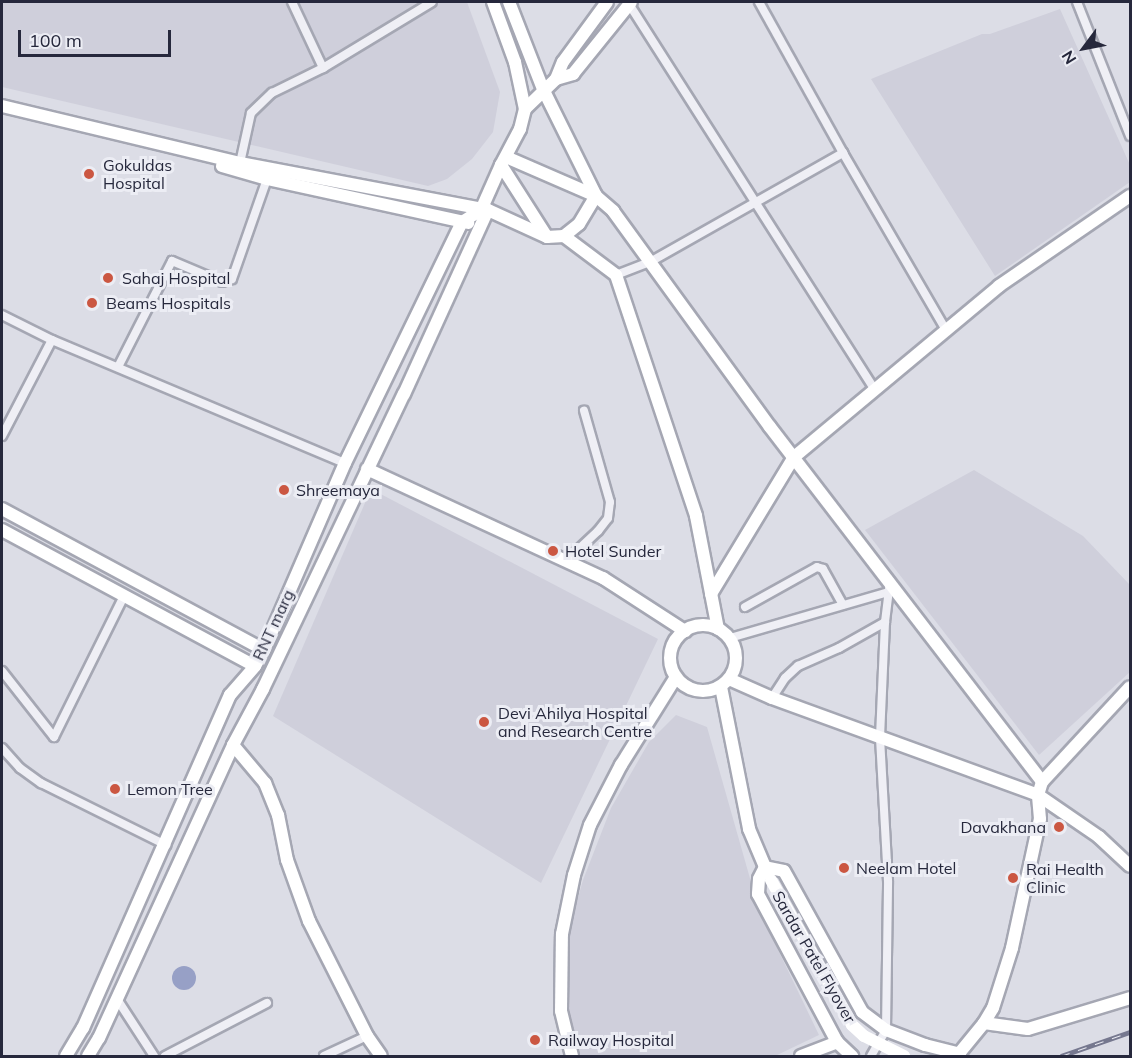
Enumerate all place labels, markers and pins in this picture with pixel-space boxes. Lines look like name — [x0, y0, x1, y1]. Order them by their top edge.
place label: Gokuldas Hospital — [103, 155, 172, 193]
marker: Gokuldas Hospital — [80, 165, 98, 183]
place label: Sahaj Hospital — [122, 268, 230, 288]
marker: Sahaj Hospital — [99, 269, 117, 287]
place label: Beams Hospitals — [106, 293, 231, 313]
marker: Beams Hospitals — [83, 294, 101, 312]
place label: Shreemaya — [296, 480, 380, 500]
marker: Shreemaya — [277, 483, 291, 497]
place label: Hotel Sunder — [565, 541, 661, 561]
marker: Hotel Sunder — [546, 544, 560, 558]
place label: Devi Ahilya Hospital and Research Centre — [498, 703, 652, 741]
marker: Devi Ahilya Hospital and Research Centre — [475, 713, 493, 731]
place label: Lemon Tree — [127, 779, 213, 799]
marker: Lemon Tree — [108, 782, 122, 796]
place label: Davakhana — [960, 817, 1046, 837]
marker: Davakhana — [1050, 818, 1068, 836]
place label: Neelam Hotel — [856, 858, 956, 878]
place label: Rai Health Clinic — [1026, 859, 1104, 897]
marker: Neelam Hotel — [837, 861, 851, 875]
marker: Rai Health Clinic — [1004, 869, 1022, 887]
place label: Railway Hospital — [548, 1030, 674, 1050]
marker: Railway Hospital — [526, 1031, 544, 1049]

